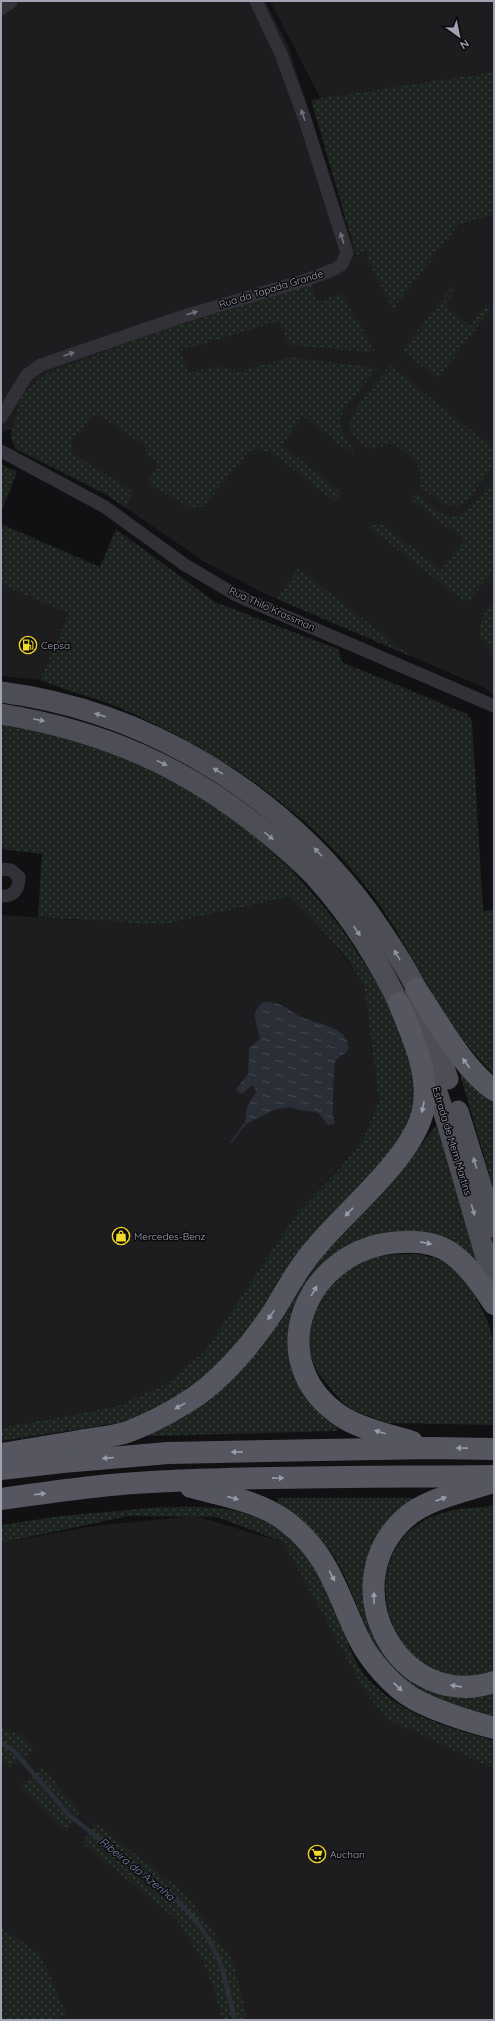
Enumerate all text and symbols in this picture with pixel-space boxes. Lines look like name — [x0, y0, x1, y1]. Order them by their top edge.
north arrow — [439, 16, 479, 56]
text: N — [457, 36, 472, 52]
one-way arrow — [300, 108, 306, 120]
one-way arrow — [339, 232, 345, 244]
street label: Rua da Tapada Grande — [217, 267, 325, 311]
one-way arrow — [186, 310, 198, 316]
one-way arrow — [63, 351, 75, 357]
street label: Rua Thilo Krassman — [227, 584, 317, 634]
fuel station icon: Cepsa — [18, 635, 38, 655]
place label: Cepsa — [41, 639, 70, 652]
one-way arrow — [94, 711, 106, 717]
one-way arrow — [33, 718, 46, 724]
one-way arrow — [156, 760, 167, 766]
one-way arrow — [212, 767, 223, 774]
one-way arrow — [264, 831, 275, 840]
one-way arrow — [313, 847, 323, 857]
one-way arrow — [353, 926, 361, 936]
one-way arrow — [393, 950, 400, 961]
one-way arrow — [462, 1057, 471, 1068]
street label: Estrada de Mem Martins — [429, 1085, 475, 1197]
one-way arrow — [420, 1101, 426, 1113]
one-way arrow — [472, 1156, 478, 1168]
one-way arrow — [470, 1204, 476, 1217]
one-way arrow — [344, 1207, 354, 1217]
shop icon: Mercedes-Benz — [111, 1226, 131, 1246]
place label: Mercedes-Benz — [134, 1230, 206, 1243]
one-way arrow — [420, 1241, 432, 1247]
one-way arrow — [310, 1285, 317, 1296]
one-way arrow — [267, 1309, 275, 1320]
one-way arrow — [174, 1403, 186, 1410]
one-way arrow — [374, 1429, 386, 1435]
one-way arrow — [455, 1445, 468, 1451]
one-way arrow — [231, 1448, 243, 1455]
one-way arrow — [102, 1454, 114, 1461]
one-way arrow — [272, 1475, 285, 1481]
one-way arrow — [34, 1491, 46, 1497]
one-way arrow — [227, 1496, 240, 1502]
one-way arrow — [436, 1496, 448, 1502]
one-way arrow — [329, 1570, 335, 1582]
one-way arrow — [371, 1591, 377, 1604]
one-way arrow — [393, 1682, 403, 1691]
one-way arrow — [450, 1683, 462, 1689]
water label: Ribeira da Azenha — [97, 1834, 179, 1904]
supermarket icon: Auchan — [307, 1844, 327, 1864]
place label: Auchan — [330, 1848, 365, 1861]

